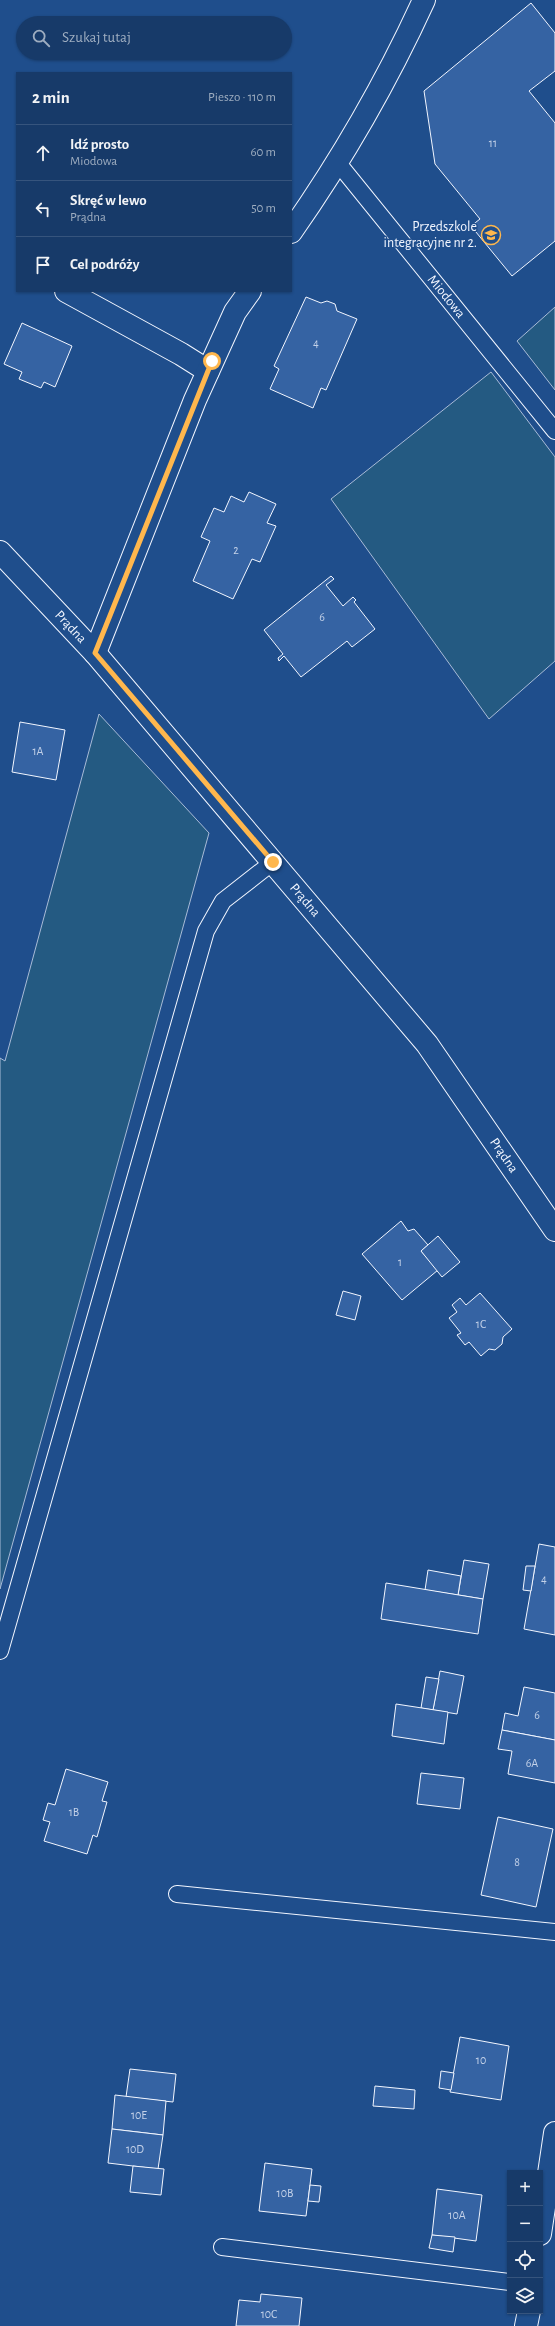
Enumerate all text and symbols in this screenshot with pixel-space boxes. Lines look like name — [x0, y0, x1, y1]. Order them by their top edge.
search box — [16, 16, 292, 60]
icon: search — [30, 27, 52, 49]
text: Szukaj tutaj — [62, 30, 131, 45]
text: 2 min — [32, 89, 70, 106]
text: Pieszo · 110 m — [208, 91, 276, 104]
text: Idź prosto — [70, 137, 129, 152]
house number: 11 — [489, 137, 497, 149]
icon: ahead — [32, 142, 54, 164]
text: 60 m — [250, 146, 276, 159]
text: Miodowa — [70, 155, 117, 168]
text: Skręć w lewo — [70, 193, 147, 208]
icon: left — [32, 198, 54, 220]
text: 50 m — [251, 202, 276, 215]
text: Prądna — [70, 211, 106, 224]
place label: Przedszkole integracyjne nr 2. — [384, 220, 477, 250]
school or university icon: Przedszkole integracyjne nr 2. — [480, 224, 502, 246]
icon: arrive — [32, 254, 54, 276]
text: Cel podróży — [70, 257, 139, 272]
street label: Miodowa — [425, 272, 468, 321]
house number: 4 — [313, 337, 319, 349]
route start — [203, 352, 221, 370]
house number: 2 — [233, 544, 239, 556]
street label: Prądna — [52, 608, 89, 646]
house number: 6 — [319, 611, 325, 623]
house number: 1A — [32, 745, 44, 757]
route end — [264, 853, 282, 871]
street label: Prądna — [287, 881, 323, 920]
street label: Prądna — [487, 1136, 521, 1176]
house number: 1 — [398, 1256, 402, 1268]
house number: 1C — [476, 1318, 486, 1330]
house number: 4 — [541, 1573, 547, 1585]
house number: 6 — [534, 1709, 540, 1721]
house number: 6A — [526, 1757, 538, 1769]
house number: 1B — [69, 1806, 79, 1818]
house number: 8 — [514, 1856, 520, 1868]
house number: 10 — [476, 2054, 486, 2066]
house number: 10E — [131, 2109, 147, 2121]
house number: 10D — [126, 2143, 144, 2155]
map controls — [507, 2170, 543, 2314]
button: + — [507, 2170, 543, 2206]
house number: 10B — [277, 2187, 293, 2199]
button: − — [507, 2206, 543, 2242]
house number: 10A — [448, 2209, 466, 2221]
button: locate — [507, 2242, 543, 2278]
button: layers — [507, 2278, 543, 2314]
house number: 10C — [261, 2308, 277, 2320]

